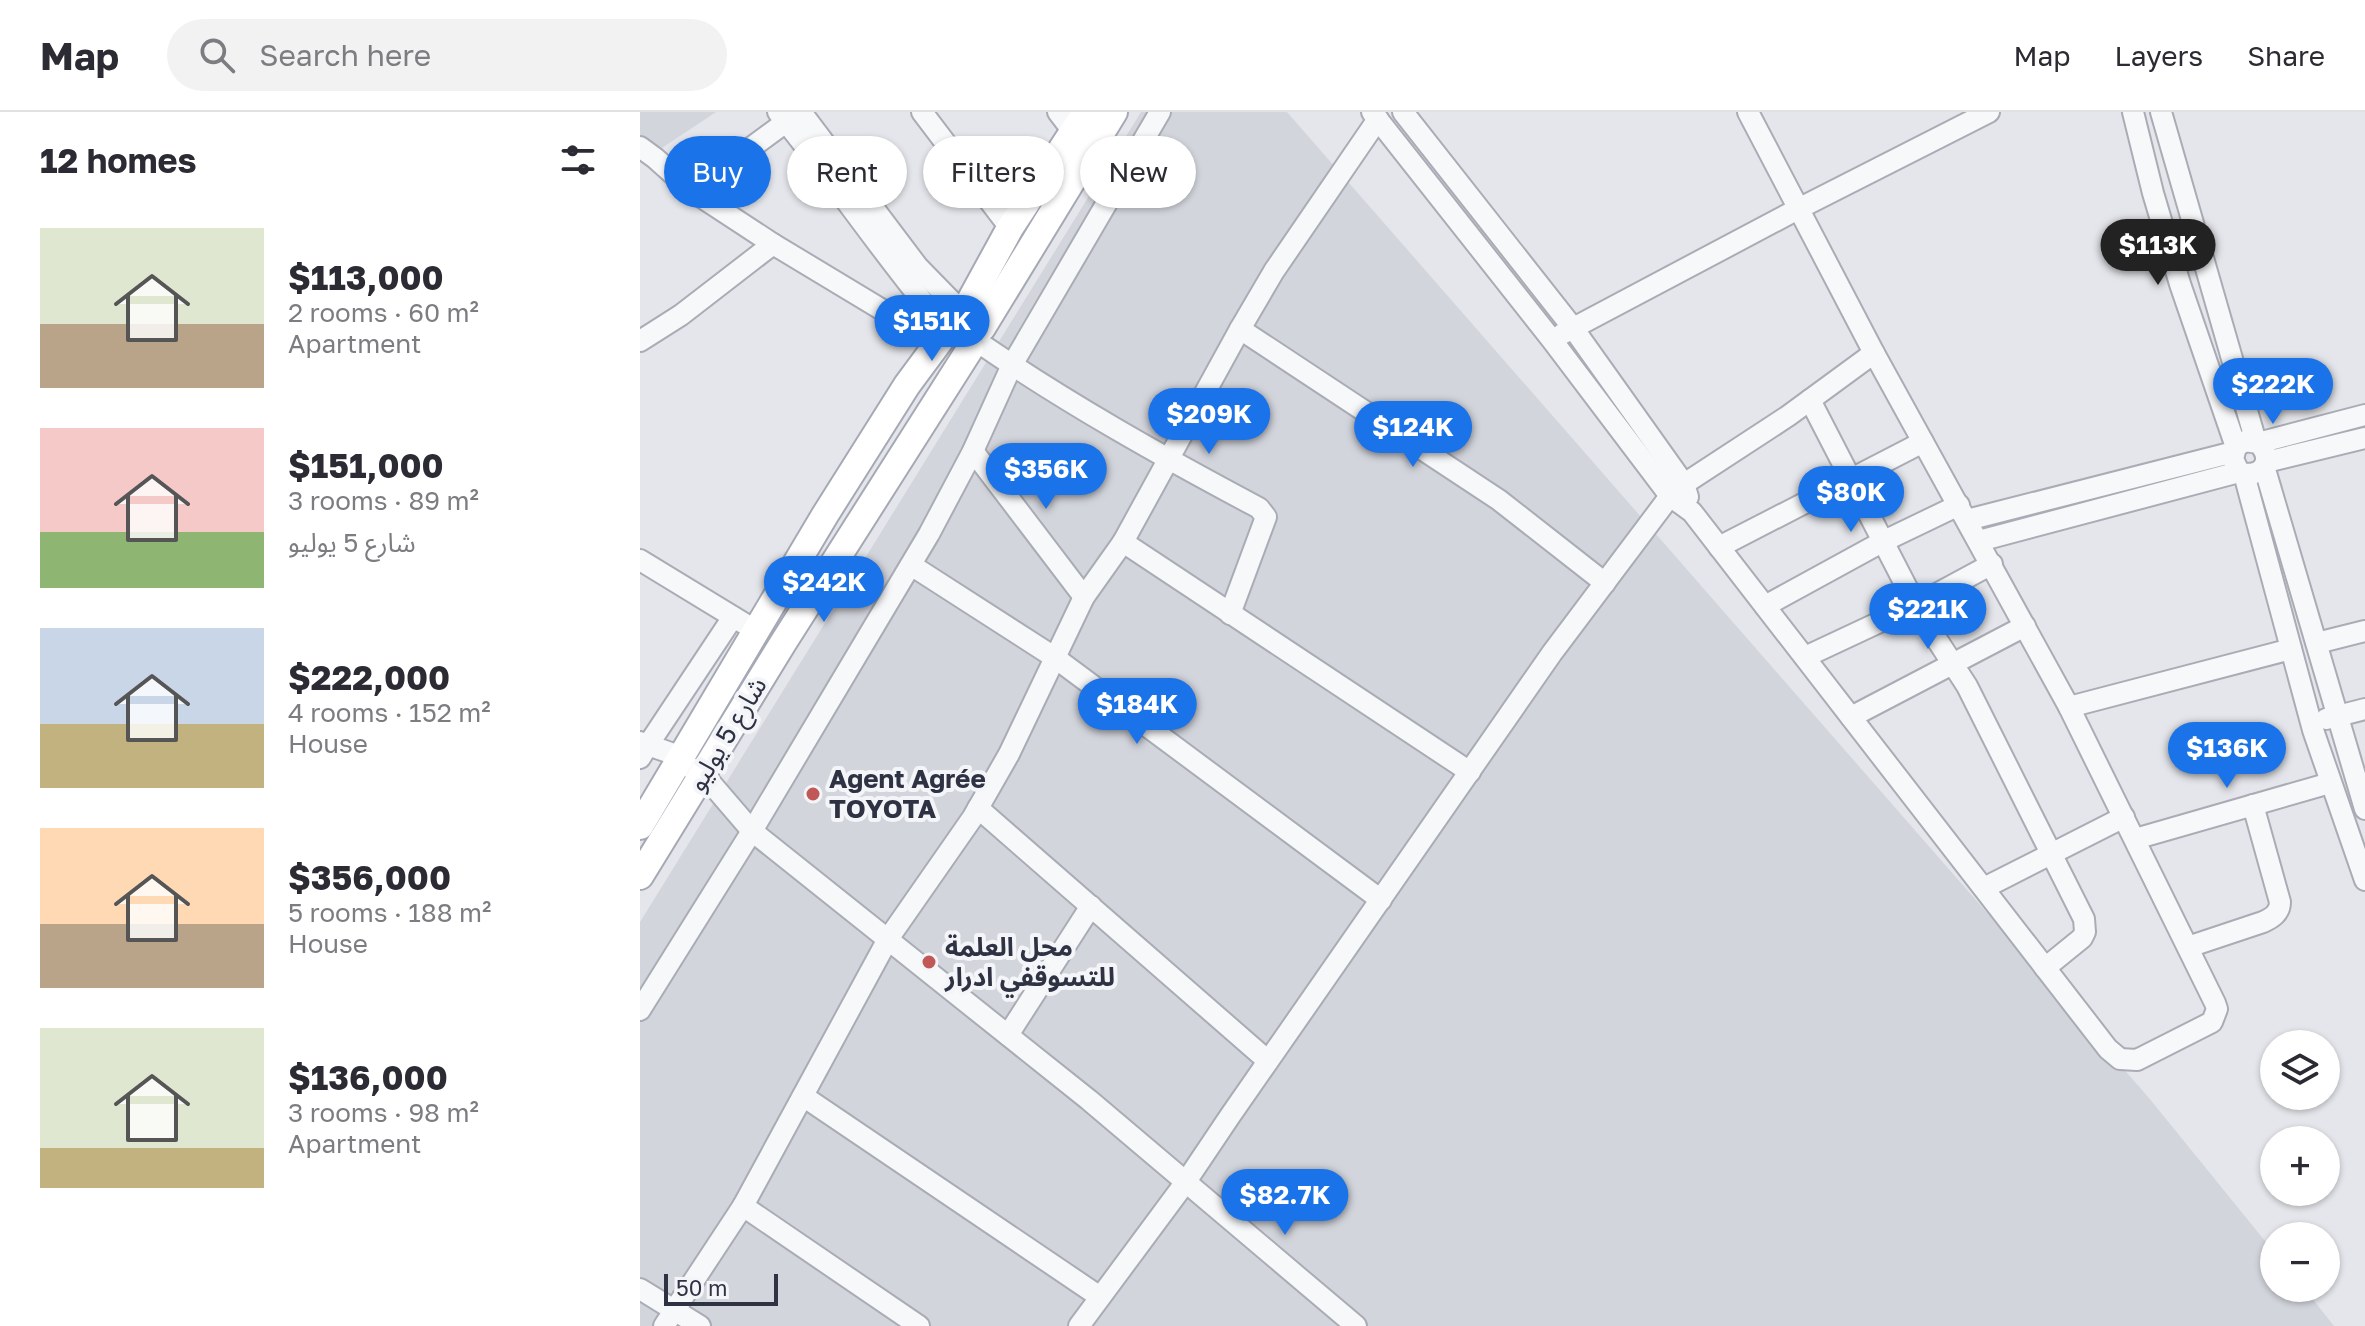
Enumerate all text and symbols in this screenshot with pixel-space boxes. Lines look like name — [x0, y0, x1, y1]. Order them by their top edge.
search box — [167, 19, 727, 91]
text: Map — [40, 33, 119, 78]
icon: search — [195, 33, 239, 77]
text: Search here — [259, 37, 431, 73]
text: Map — [2013, 39, 2071, 72]
text: Layers — [2115, 39, 2203, 72]
text: Share — [2247, 39, 2325, 72]
chip: Buy — [664, 136, 771, 208]
chip: Rent — [787, 136, 907, 208]
chip: Filters — [923, 136, 1064, 208]
chip: New — [1080, 136, 1196, 208]
icon: filters — [556, 138, 600, 182]
text: 12 homes — [40, 140, 197, 180]
pin: $113K — [2102, 219, 2214, 287]
text: $113K — [2119, 229, 2197, 260]
text: $113,000 — [288, 257, 444, 297]
icon: home — [104, 260, 200, 356]
pin: $151K — [876, 295, 988, 363]
text: 2 rooms · 60 m² — [288, 297, 479, 328]
text: $151K — [893, 305, 971, 336]
text: Apartment — [288, 328, 421, 359]
pin: $222K — [2217, 358, 2329, 426]
text: $222K — [2231, 368, 2315, 399]
pin: $209K — [1153, 388, 1265, 456]
text: $209K — [1166, 398, 1252, 429]
pin: $124K — [1357, 401, 1469, 469]
text: $124K — [1372, 411, 1454, 442]
pin: $356K — [990, 443, 1102, 511]
text: $151,000 — [288, 445, 444, 485]
text: $356K — [1004, 453, 1088, 484]
icon: home — [104, 460, 200, 556]
pin: $80K — [1804, 466, 1898, 534]
text: $80K — [1816, 476, 1886, 507]
text: 3 rooms · 89 m² — [288, 485, 479, 516]
text: شارع 5 يوليو — [288, 527, 416, 558]
pin: $242K — [768, 556, 880, 624]
text: $242K — [782, 566, 866, 597]
pin: $221K — [1872, 583, 1984, 651]
text: $221K — [1887, 593, 1969, 624]
text: $222,000 — [288, 657, 450, 697]
icon: home — [104, 660, 200, 756]
street label: شارع 5 يوليو — [680, 671, 776, 798]
pin: $184K — [1081, 678, 1193, 746]
text: $184K — [1096, 688, 1178, 719]
text: 4 rooms · 152 m² — [288, 697, 491, 728]
pin: $136K — [2171, 722, 2283, 790]
text: House — [288, 728, 368, 759]
text: $136K — [2186, 732, 2268, 763]
place label: Agent Agrée TOYOTA — [829, 763, 986, 824]
marker: Agent Agrée TOYOTA — [804, 785, 822, 803]
text: $356,000 — [288, 857, 451, 897]
icon: home — [104, 860, 200, 956]
text: 5 rooms · 188 m² — [288, 897, 491, 928]
text: House — [288, 928, 368, 959]
place label: محل العلمة للتسوقفي ادرار — [944, 931, 1115, 998]
marker: محل العلمة للتسوقفي ادرار — [920, 953, 938, 971]
map controls — [2260, 1030, 2340, 1302]
button: layers — [2260, 1030, 2340, 1110]
text: $136,000 — [288, 1057, 448, 1097]
icon: home — [104, 1060, 200, 1156]
text: 3 rooms · 98 m² — [288, 1097, 479, 1128]
button: + — [2260, 1126, 2340, 1206]
text: Apartment — [288, 1128, 421, 1159]
pin: $82.7K — [1220, 1169, 1350, 1237]
text: $82.7K — [1239, 1179, 1331, 1210]
button: − — [2260, 1222, 2340, 1302]
scale bar — [664, 1270, 778, 1306]
text: 50 m — [676, 1274, 727, 1301]

